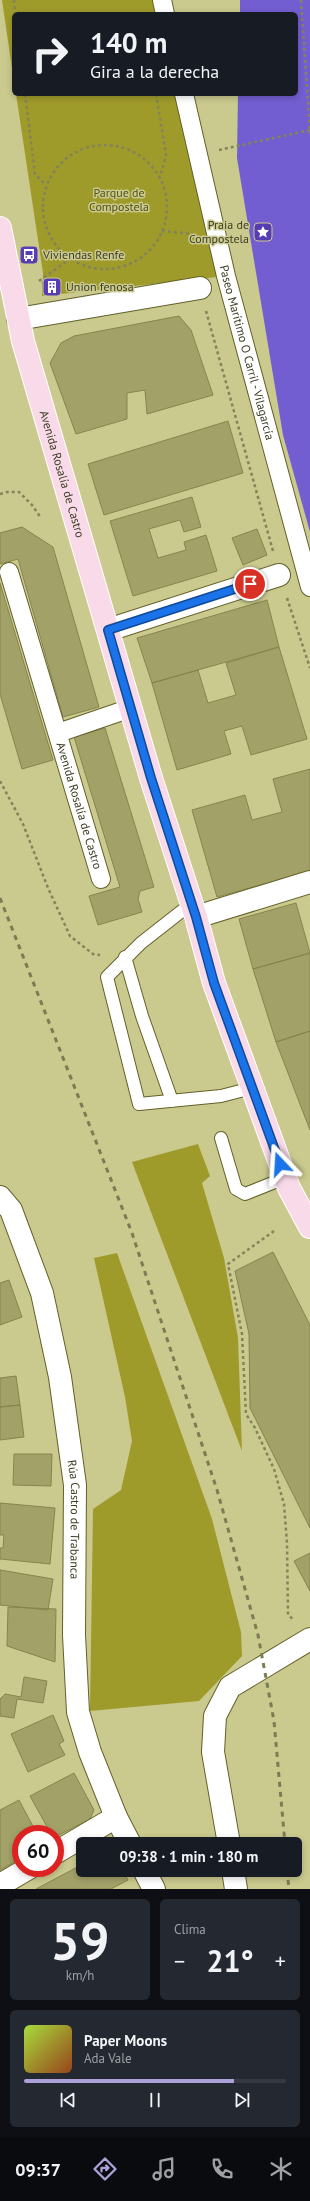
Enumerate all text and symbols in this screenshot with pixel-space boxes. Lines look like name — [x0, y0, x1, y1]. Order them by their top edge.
text: 140 m — [90, 24, 167, 61]
icon: right — [24, 28, 76, 80]
text: Gira a la derecha — [90, 60, 219, 83]
park label: Parque de Compostela — [89, 185, 149, 214]
place label: Praia de Compostela — [189, 217, 249, 246]
place icon: Praia de Compostela — [252, 221, 274, 243]
bus stop icon: Viviendas Renfe — [18, 244, 40, 266]
place label: Viviendas Renfe — [42, 247, 124, 262]
street label: Paseo Marítimo O Carril - Vilagarcía — [217, 263, 278, 441]
building icon: Union fenosa — [41, 276, 63, 298]
place label: Union fenosa — [66, 279, 134, 294]
street label: Avenida Rosalía de Castro — [37, 409, 88, 539]
pin — [233, 567, 267, 601]
icon: arrive — [239, 573, 261, 595]
street label: Avenida Rosalía de Castro — [53, 740, 106, 871]
position arrow — [259, 1143, 301, 1185]
street label: Rúa Castro de Trabanca — [65, 1459, 83, 1579]
speed limit sign: 60 — [12, 1825, 64, 1877]
text: 09:38 · 1 min · 180 m — [120, 1847, 258, 1866]
text: 59 — [51, 1907, 109, 1974]
text: Clima — [174, 1921, 206, 1938]
text: 21° — [206, 1941, 254, 1980]
text: − — [174, 1947, 185, 1975]
text: + — [275, 1947, 286, 1975]
text: km/h — [66, 1967, 94, 1984]
text: Paper Moons — [84, 2031, 167, 2050]
text: Ada Vale — [84, 2050, 132, 2067]
icon: previous — [57, 2089, 79, 2111]
icon: pause — [144, 2089, 166, 2111]
icon: next — [231, 2089, 253, 2111]
icon: directions — [91, 2155, 119, 2183]
icon: music — [150, 2155, 178, 2183]
icon: phone — [208, 2155, 236, 2183]
icon: climate — [267, 2155, 295, 2183]
text: 09:37 — [15, 2158, 61, 2181]

